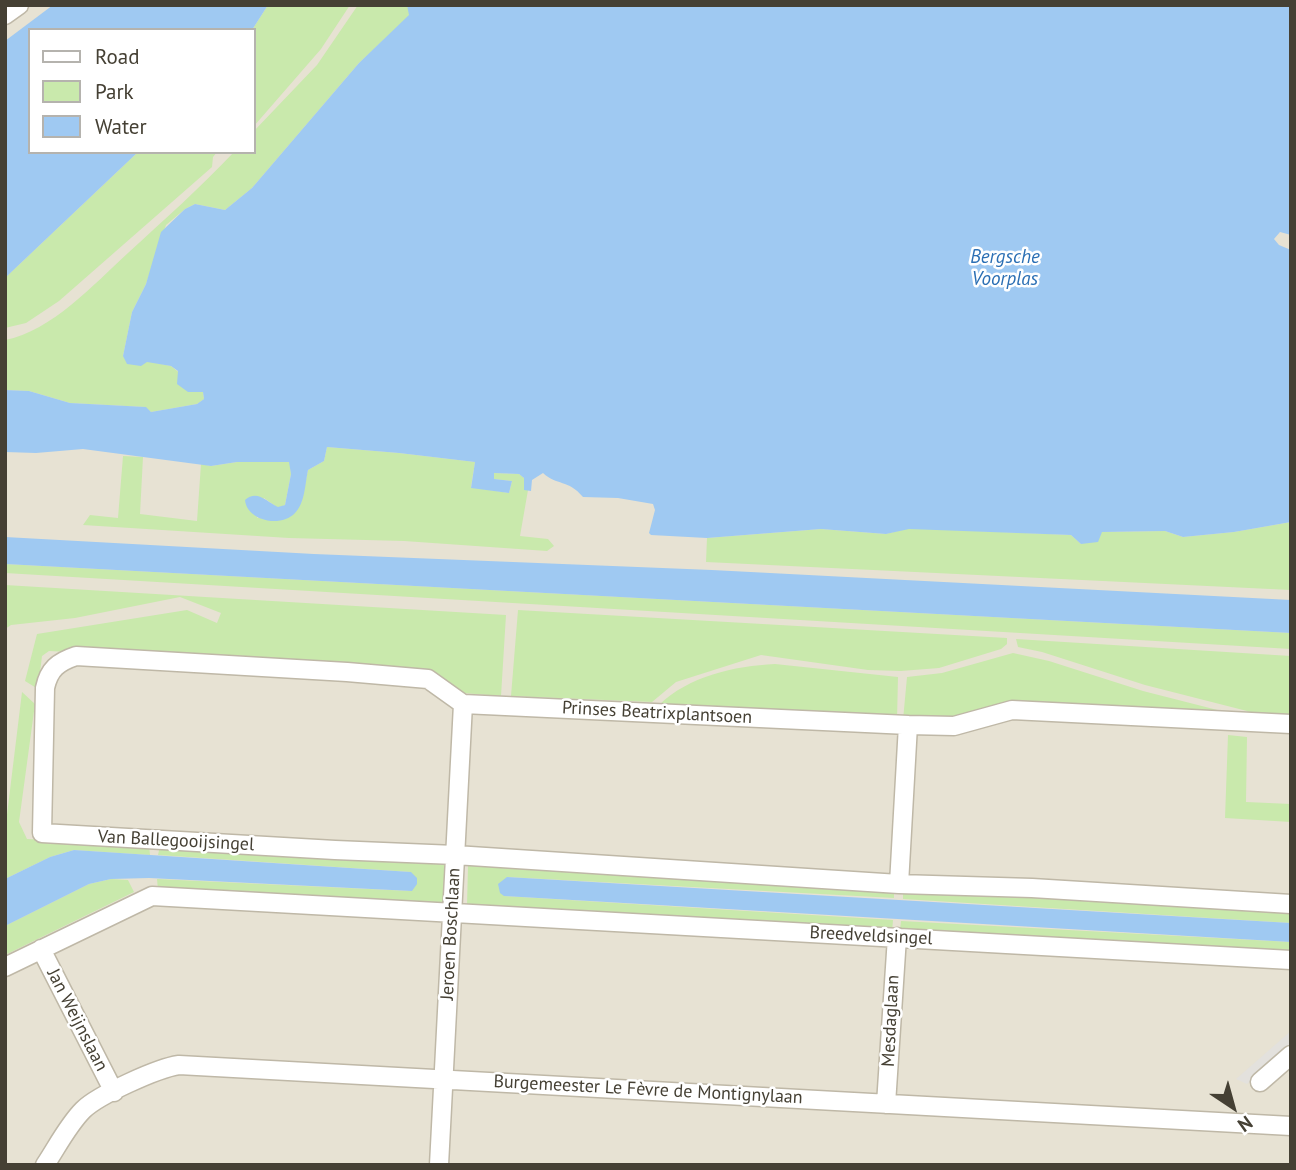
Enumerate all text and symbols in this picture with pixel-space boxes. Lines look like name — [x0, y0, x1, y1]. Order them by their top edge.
legend — [28, 28, 256, 154]
text: Road — [95, 43, 139, 70]
text: Park — [95, 78, 134, 105]
text: Water — [95, 113, 147, 140]
water label: Bergsche Voorplas — [970, 247, 1040, 291]
street label: Prinses Beatrixplantsoen — [561, 697, 753, 729]
street label: Van Ballegooijsingel — [97, 826, 255, 856]
street label: Jeroen Boschlaan — [437, 867, 465, 1001]
street label: Breedveldsingel — [809, 922, 933, 950]
street label: Jan Weijnslaan — [42, 965, 112, 1075]
street label: Mesdaglaan — [878, 974, 904, 1068]
street label: Burgemeester Le Fèvre de Montignylaan — [493, 1071, 803, 1109]
north arrow — [1198, 1072, 1268, 1142]
text: N — [1233, 1111, 1257, 1137]

